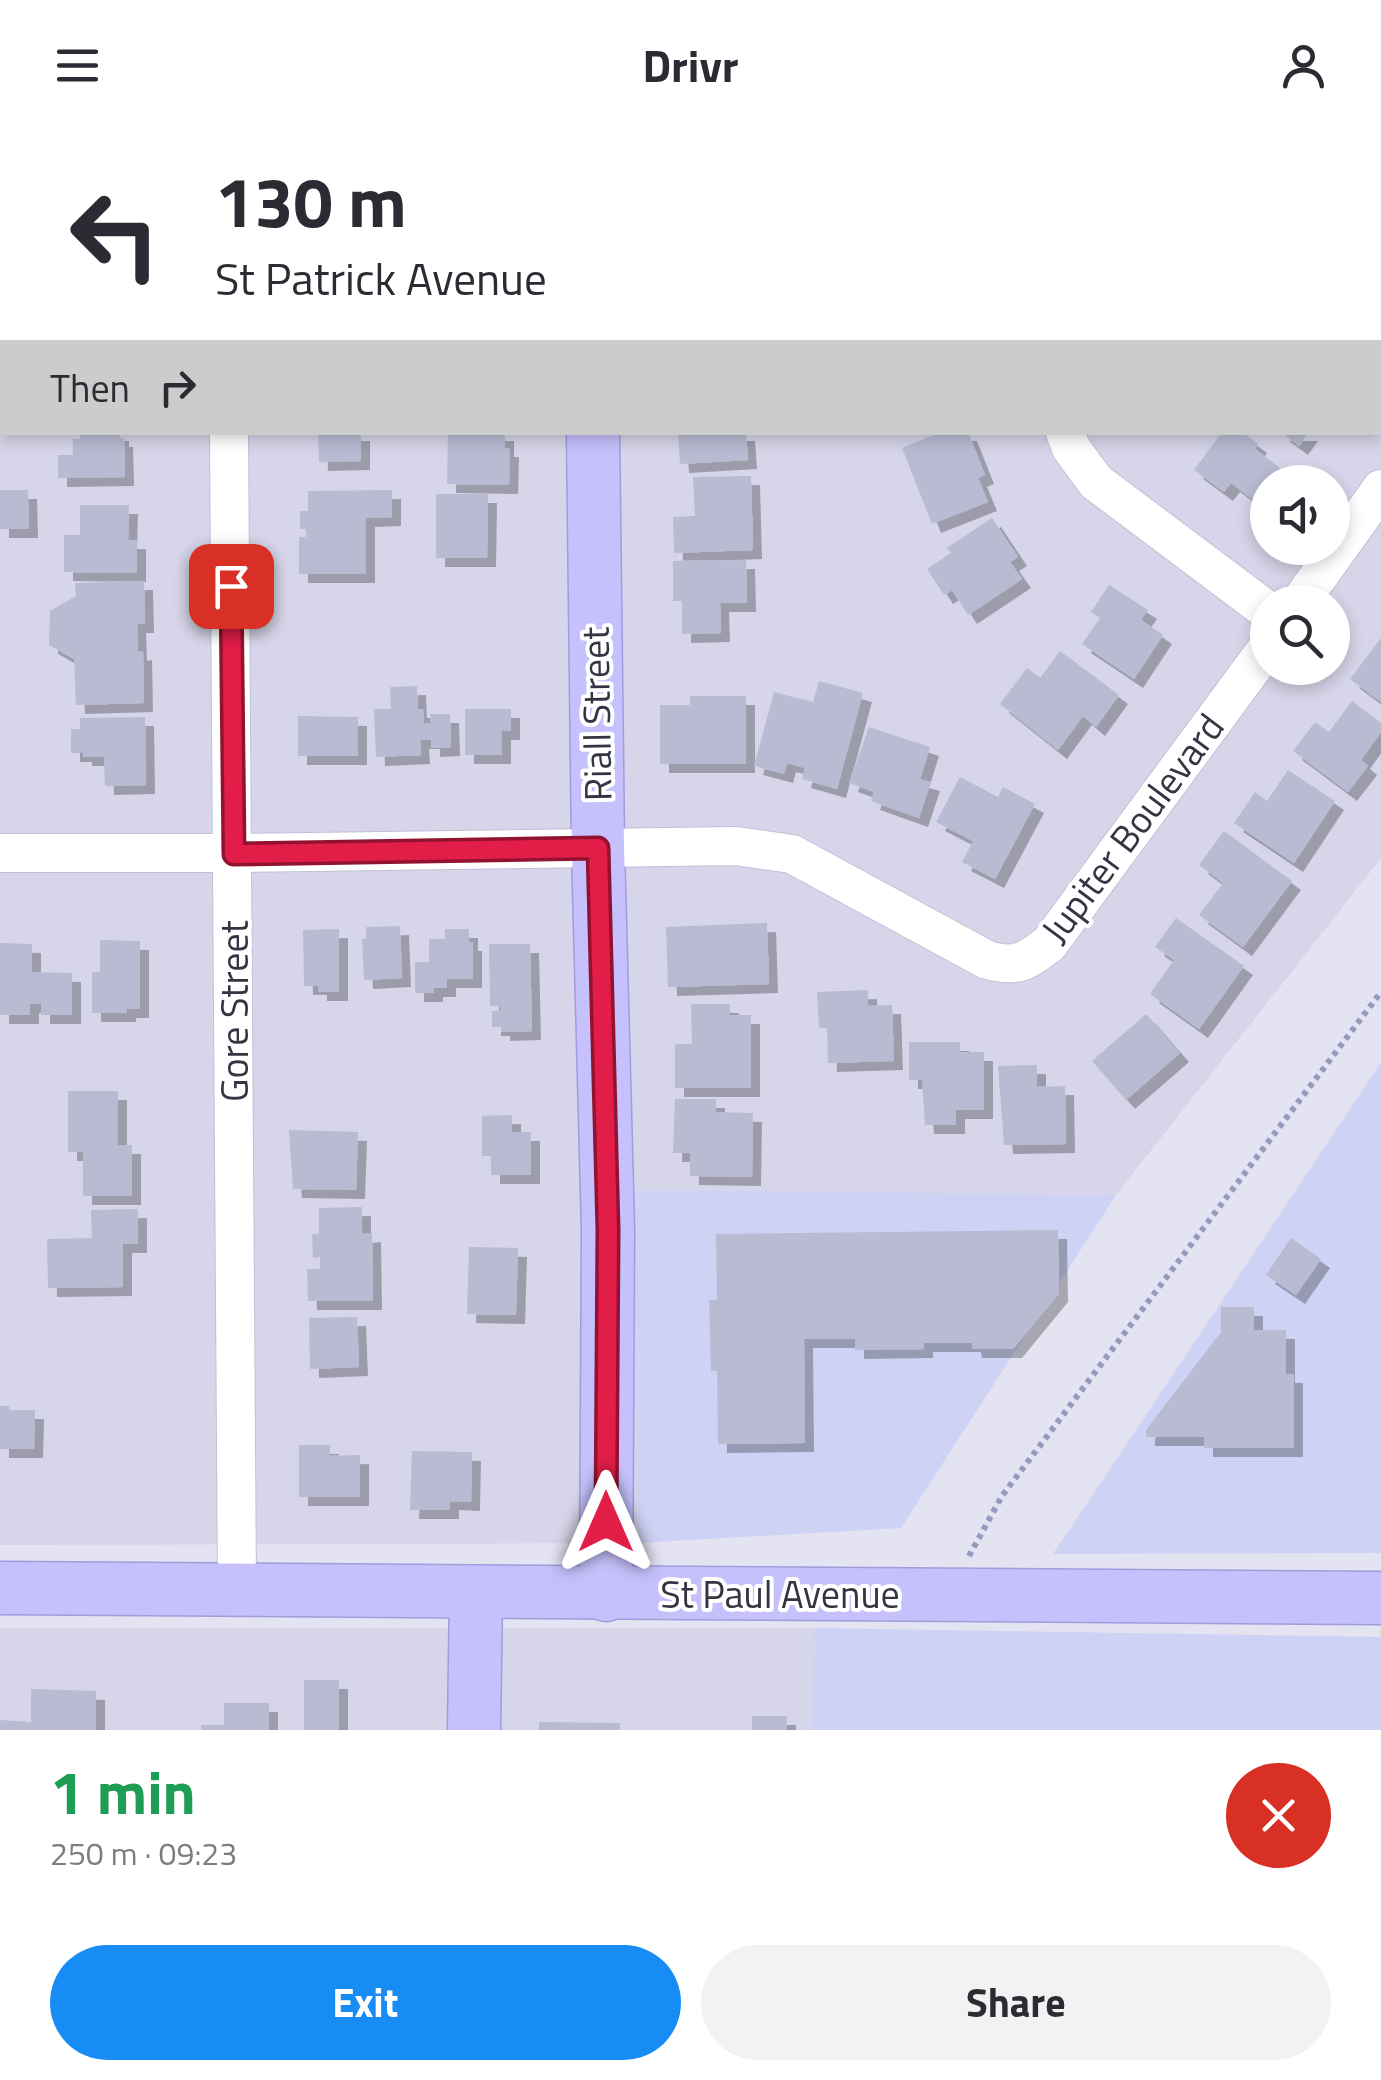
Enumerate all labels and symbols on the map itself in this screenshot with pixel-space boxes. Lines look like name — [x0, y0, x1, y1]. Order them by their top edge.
pin — [189, 544, 274, 629]
street label: Riall Street — [565, 626, 627, 802]
street label: Jupiter Boulevard — [1026, 701, 1238, 955]
street label: Gore Street — [205, 920, 263, 1102]
position arrow — [554, 1470, 658, 1574]
street label: St Paul Avenue — [660, 1565, 900, 1623]

